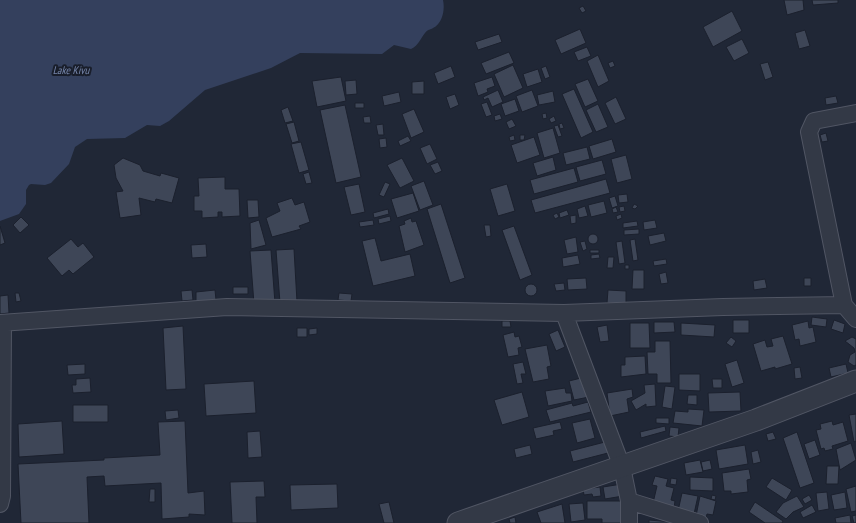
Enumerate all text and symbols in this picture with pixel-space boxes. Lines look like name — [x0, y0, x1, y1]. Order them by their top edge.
water label: Lake Kivu — [53, 63, 91, 77]

